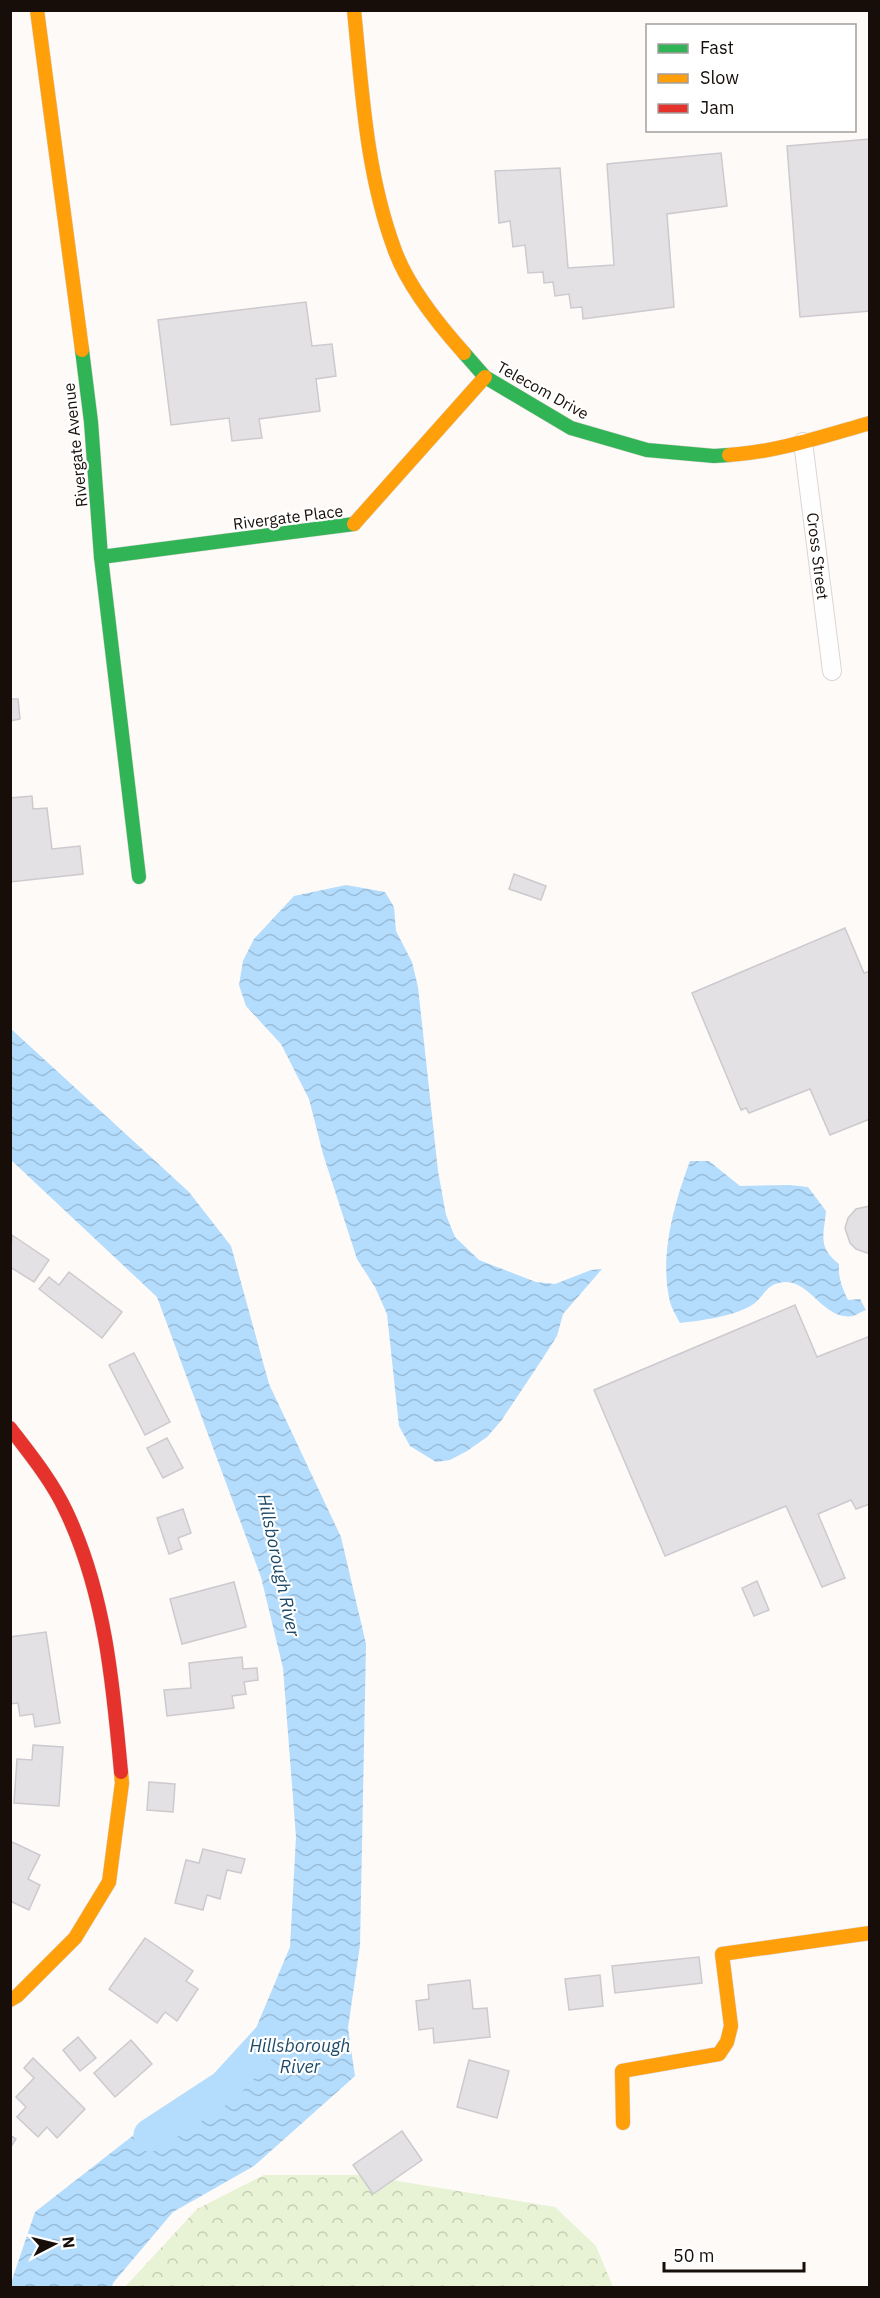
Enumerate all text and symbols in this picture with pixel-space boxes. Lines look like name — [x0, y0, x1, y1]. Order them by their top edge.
legend — [646, 24, 856, 132]
text: Fast — [700, 36, 734, 59]
text: Slow — [700, 66, 739, 89]
text: Jam — [700, 96, 735, 119]
street label: Telecom Drive — [494, 357, 593, 424]
street label: Rivergate Avenue — [59, 382, 91, 508]
street label: Rivergate Place — [232, 500, 344, 534]
street label: Cross Street — [803, 511, 833, 601]
water label: Hillsborough River — [253, 1491, 305, 1639]
water label: Hillsborough River — [250, 2034, 350, 2078]
north arrow — [24, 2214, 84, 2274]
text: N — [58, 2235, 80, 2249]
scale bar — [664, 2235, 804, 2273]
text: 50 m — [673, 2244, 715, 2267]

